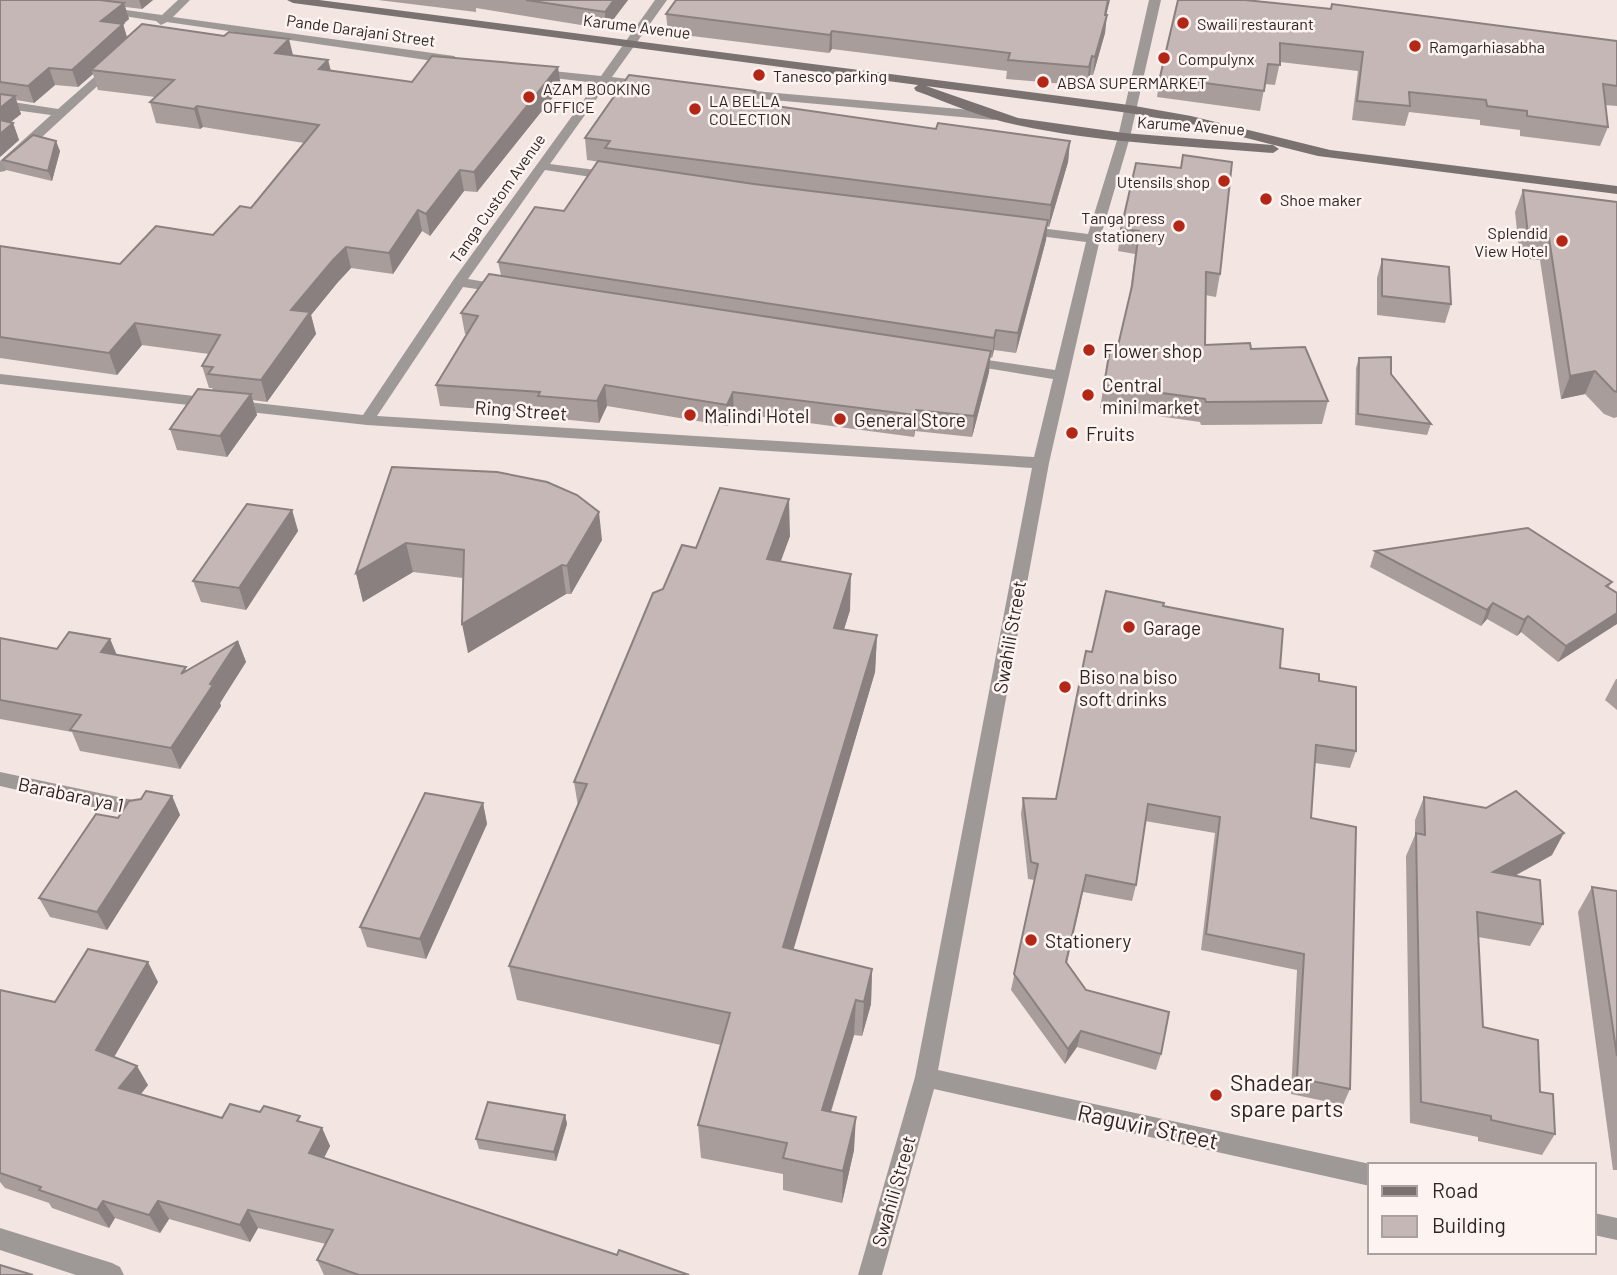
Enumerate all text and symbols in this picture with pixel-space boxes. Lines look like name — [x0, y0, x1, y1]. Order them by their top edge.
street label: Pande Darajani Street — [285, 10, 437, 50]
street label: Karume Avenue — [582, 10, 692, 42]
place label: Swaili restaurant — [1197, 14, 1314, 33]
marker: Swaili restaurant — [1175, 15, 1191, 31]
place label: Ramgarhiasabha — [1429, 37, 1545, 56]
marker: Ramgarhiasabha — [1407, 38, 1423, 54]
place label: Compulynx — [1178, 49, 1255, 68]
marker: Compulynx — [1156, 50, 1172, 66]
place label: Tanesco parking — [773, 66, 887, 85]
marker: Tanesco parking — [751, 67, 767, 83]
place label: ABSA SUPERMARKET — [1057, 73, 1207, 92]
marker: ABSA SUPERMARKET — [1035, 74, 1051, 90]
place label: AZAM BOOKING OFFICE — [543, 79, 651, 116]
marker: AZAM BOOKING OFFICE — [521, 89, 537, 105]
place label: LA BELLA COLECTION — [709, 91, 791, 128]
marker: LA BELLA COLECTION — [687, 101, 703, 117]
street label: Karume Avenue — [1136, 112, 1246, 138]
street label: Tanga Custom Avenue — [445, 130, 549, 266]
place label: Utensils shop — [1117, 172, 1210, 191]
marker: Utensils shop — [1216, 173, 1232, 189]
place label: Shoe maker — [1280, 190, 1362, 209]
marker: Shoe maker — [1258, 191, 1274, 207]
place label: Tanga press stationery — [1081, 208, 1166, 245]
marker: Tanga press stationery — [1171, 218, 1187, 234]
place label: Splendid View Hotel — [1475, 223, 1548, 260]
marker: Splendid View Hotel — [1554, 233, 1570, 249]
place label: Flower shop — [1103, 339, 1202, 362]
marker: Flower shop — [1081, 342, 1097, 358]
place label: Central mini market — [1102, 373, 1200, 418]
marker: Central mini market — [1080, 387, 1096, 403]
street label: Ring Street — [474, 395, 568, 425]
place label: Malindi Hotel — [704, 404, 809, 427]
marker: Malindi Hotel — [682, 407, 698, 423]
place label: General Store — [854, 408, 966, 431]
marker: General Store — [832, 411, 848, 427]
place label: Fruits — [1086, 422, 1135, 445]
marker: Fruits — [1064, 425, 1080, 441]
street label: Swahili Street — [988, 579, 1030, 695]
place label: Garage — [1143, 616, 1201, 639]
marker: Garage — [1121, 619, 1137, 635]
place label: Biso na biso soft drinks — [1079, 665, 1178, 710]
marker: Biso na biso soft drinks — [1057, 679, 1073, 695]
street label: Barabara ya 1 — [16, 772, 126, 816]
place label: Stationery — [1045, 929, 1131, 952]
marker: Stationery — [1023, 932, 1039, 948]
place label: Shadear spare parts — [1230, 1068, 1343, 1122]
marker: Shadear spare parts — [1208, 1087, 1224, 1103]
street label: Raguvir Street — [1075, 1097, 1221, 1155]
street label: Swahili Street — [866, 1133, 920, 1249]
legend — [1368, 1163, 1596, 1254]
text: Road — [1432, 1177, 1478, 1202]
text: Building — [1432, 1212, 1506, 1237]

